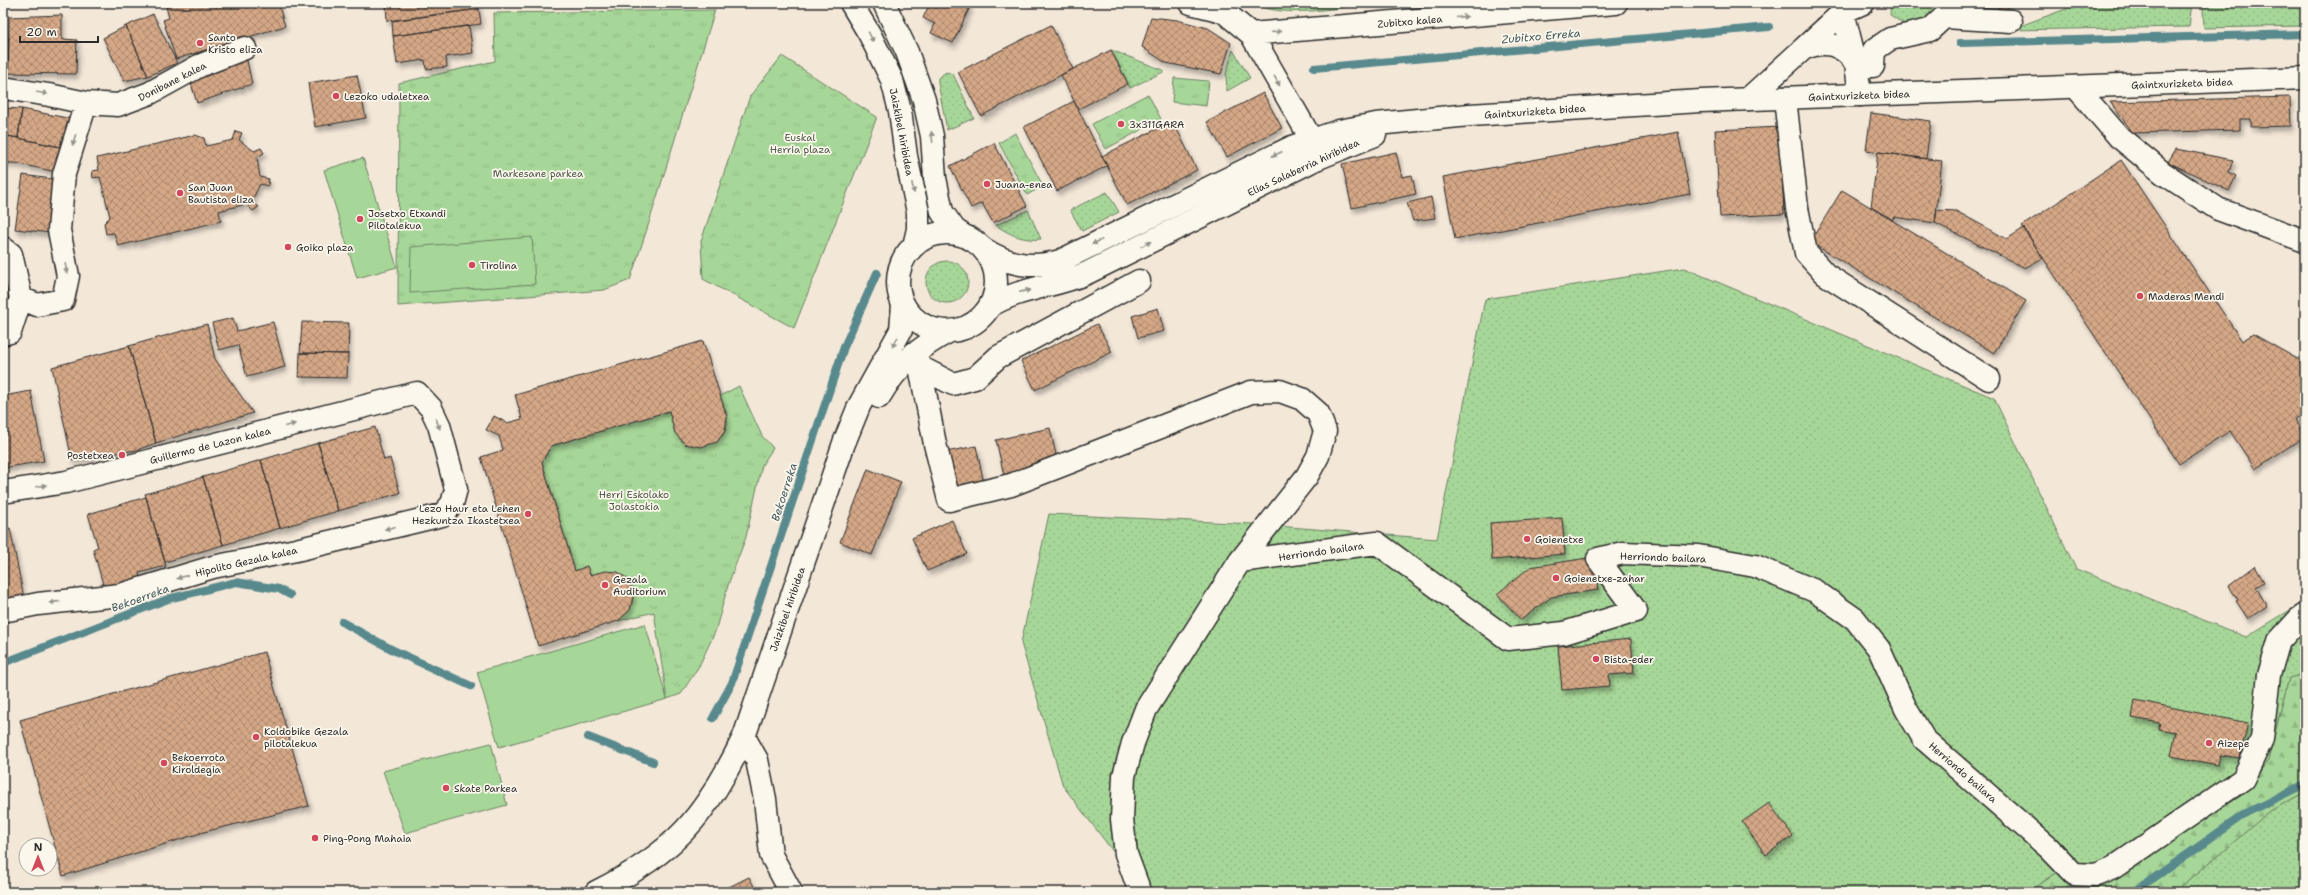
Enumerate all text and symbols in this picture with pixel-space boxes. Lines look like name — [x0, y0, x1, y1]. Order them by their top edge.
street label: Zubitxo kalea — [1377, 12, 1444, 31]
one-way arrow — [1456, 13, 1468, 20]
scale bar — [20, 18, 98, 44]
text: 20 m — [26, 24, 57, 40]
water label: Zubitxo Erreka — [1501, 26, 1581, 47]
one-way arrow — [1270, 29, 1282, 36]
place label: Santo Kristo eliza — [208, 31, 263, 56]
one-way arrow — [868, 31, 874, 43]
marker: Santo Kristo eliza — [195, 38, 205, 48]
street label: Donibane kalea — [136, 58, 209, 104]
one-way arrow — [1274, 75, 1281, 86]
street label: Gaintxurizketa bidea — [2131, 75, 2234, 92]
street label: Jaizkibel hiribidea — [887, 87, 917, 178]
street label: Gaintxurizketa bidea — [1808, 87, 1911, 104]
one-way arrow — [35, 90, 48, 96]
place label: Lezoko udaletxea — [344, 90, 430, 103]
marker: Lezoko udaletxea — [331, 91, 341, 101]
street label: Gaintxurizketa bidea — [1484, 101, 1587, 122]
place label: 3x311GARA — [1129, 118, 1184, 131]
marker: 3x311GARA — [1116, 119, 1126, 129]
park label: Euskal Herria plaza — [770, 131, 831, 156]
one-way arrow — [929, 131, 935, 143]
one-way arrow — [71, 134, 77, 146]
street label: Elias Salaberria hiribidea — [1245, 135, 1362, 199]
one-way arrow — [1271, 151, 1283, 157]
park label: Markesane parkea — [493, 167, 584, 180]
place label: Juana-enea — [995, 178, 1053, 191]
marker: Juana-enea — [982, 179, 992, 189]
place label: San Juan Bautista eliza — [188, 181, 255, 206]
one-way arrow — [910, 182, 916, 194]
marker: San Juan Bautista eliza — [175, 188, 185, 198]
place label: Josetxo Etxandi Pilotalekua — [368, 207, 446, 232]
marker: Josetxo Etxandi Pilotalekua — [355, 214, 365, 224]
one-way arrow — [1092, 239, 1103, 245]
one-way arrow — [1140, 240, 1151, 247]
place label: Goiko plaza — [296, 241, 354, 254]
marker: Goiko plaza — [283, 242, 293, 252]
place label: Tirolina — [480, 259, 518, 272]
marker: Tirolina — [467, 260, 477, 270]
one-way arrow — [63, 262, 69, 274]
one-way arrow — [1019, 287, 1031, 293]
place label: Maderas Mendi — [2148, 290, 2225, 303]
marker: Maderas Mendi — [2135, 291, 2145, 301]
one-way arrow — [891, 336, 898, 348]
one-way arrow — [436, 419, 442, 431]
one-way arrow — [284, 421, 296, 427]
street label: Guillermo de Lazon kalea — [148, 424, 273, 467]
place label: Postetxea — [67, 449, 115, 462]
marker: Postetxea — [117, 450, 127, 460]
water label: Bekoerreka — [768, 461, 801, 523]
one-way arrow — [35, 483, 48, 489]
park label: Herri Eskolako Jolastokia — [599, 488, 669, 513]
place label: Lezo Haur eta Lehen Hezkuntza Ikastetxea — [412, 502, 521, 527]
marker: Lezo Haur eta Lehen Hezkuntza Ikastetxea — [523, 509, 533, 519]
one-way arrow — [384, 525, 396, 531]
place label: Goienetxe — [1535, 533, 1584, 546]
marker: Goienetxe — [1522, 534, 1532, 544]
street label: Herriondo bailara — [1278, 539, 1365, 564]
street label: Hipolito Gezala kalea — [194, 543, 299, 580]
street label: Herriondo bailara — [1620, 550, 1707, 566]
street label: Jaizkibel hiribidea — [767, 564, 808, 653]
place label: Goienetxe-zahar — [1564, 572, 1645, 585]
place label: Gezala Auditorium — [613, 573, 667, 598]
marker: Goienetxe-zahar — [1551, 573, 1561, 583]
one-way arrow — [176, 574, 188, 580]
marker: Gezala Auditorium — [600, 580, 610, 590]
water label: Bekoerreka — [109, 581, 171, 616]
one-way arrow — [49, 599, 61, 606]
place label: Bista-eder — [1604, 653, 1654, 666]
marker: Bista-eder — [1591, 654, 1601, 664]
place label: Koldobike Gezala pilotalekua — [264, 725, 349, 750]
marker: Koldobike Gezala pilotalekua — [251, 732, 261, 742]
place label: Aizepe — [2217, 737, 2250, 750]
marker: Aizepe — [2204, 738, 2214, 748]
street label: Herriondo bailara — [1926, 739, 2000, 806]
place label: Bekoerrota Kiroldegia — [172, 751, 226, 776]
marker: Bekoerrota Kiroldegia — [159, 758, 169, 768]
place label: Skate Parkea — [454, 782, 518, 795]
marker: Skate Parkea — [441, 783, 451, 793]
place label: Ping-Pong Mahaia — [323, 832, 412, 845]
marker: Ping-Pong Mahaia — [310, 833, 320, 843]
north arrow — [18, 837, 58, 877]
text: N — [34, 840, 43, 855]

